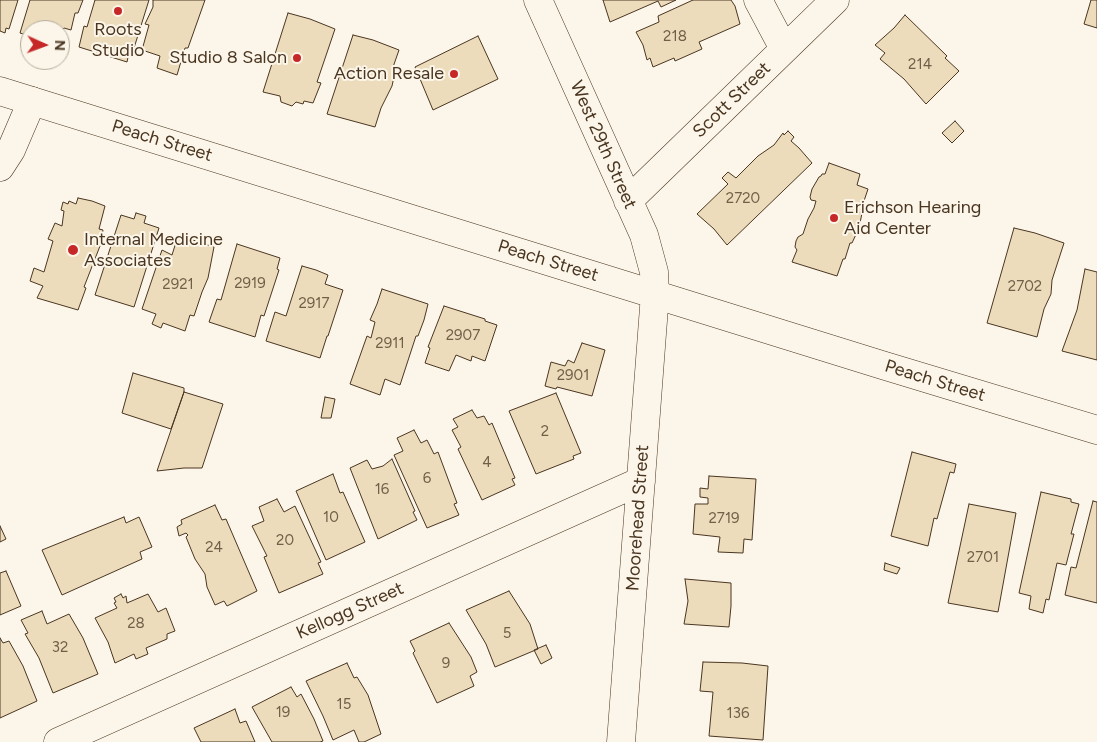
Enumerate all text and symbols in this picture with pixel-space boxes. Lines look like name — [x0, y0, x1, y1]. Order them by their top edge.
marker: Roots Studio — [112, 5, 124, 17]
place label: Roots Studio — [91, 19, 145, 62]
north arrow — [20, 20, 70, 70]
house number: 218 — [663, 28, 687, 46]
text: N — [51, 40, 68, 51]
place label: Studio 8 Salon — [169, 47, 287, 69]
marker: Studio 8 Salon — [291, 52, 303, 64]
house number: 214 — [908, 56, 932, 74]
street label: Scott Street — [689, 58, 775, 142]
place label: Action Resale — [334, 63, 444, 85]
marker: Action Resale — [448, 68, 460, 80]
street label: West 29th Street — [565, 78, 641, 212]
street label: Peach Street — [109, 115, 215, 167]
house number: 2720 — [726, 190, 760, 208]
place label: Erichson Hearing Aid Center — [844, 197, 981, 240]
marker: Erichson Hearing Aid Center — [828, 212, 840, 224]
place label: Internal Medicine Associates — [84, 229, 223, 272]
street label: Peach Street — [495, 235, 601, 287]
marker: Internal Medicine Associates — [66, 243, 80, 257]
house number: 2919 — [234, 275, 266, 293]
house number: 2921 — [162, 276, 194, 294]
house number: 2702 — [1008, 278, 1042, 296]
house number: 2917 — [298, 295, 330, 313]
house number: 2907 — [446, 327, 480, 345]
house number: 2911 — [375, 335, 405, 353]
street label: Peach Street — [882, 355, 988, 407]
house number: 2901 — [557, 367, 589, 385]
house number: 2 — [541, 423, 549, 441]
street label: Moorehead Street — [622, 444, 654, 592]
house number: 4 — [482, 454, 492, 472]
house number: 6 — [423, 470, 431, 488]
house number: 16 — [375, 481, 389, 499]
house number: 10 — [323, 509, 339, 527]
house number: 2719 — [708, 510, 740, 528]
house number: 20 — [276, 532, 294, 550]
house number: 24 — [205, 539, 223, 557]
house number: 2701 — [967, 549, 999, 567]
street label: Kellogg Street — [293, 578, 407, 644]
house number: 28 — [127, 615, 145, 633]
house number: 5 — [503, 625, 511, 643]
house number: 32 — [52, 639, 68, 657]
house number: 9 — [442, 655, 450, 673]
house number: 15 — [337, 696, 351, 714]
house number: 19 — [276, 704, 290, 722]
house number: 136 — [727, 705, 749, 723]

